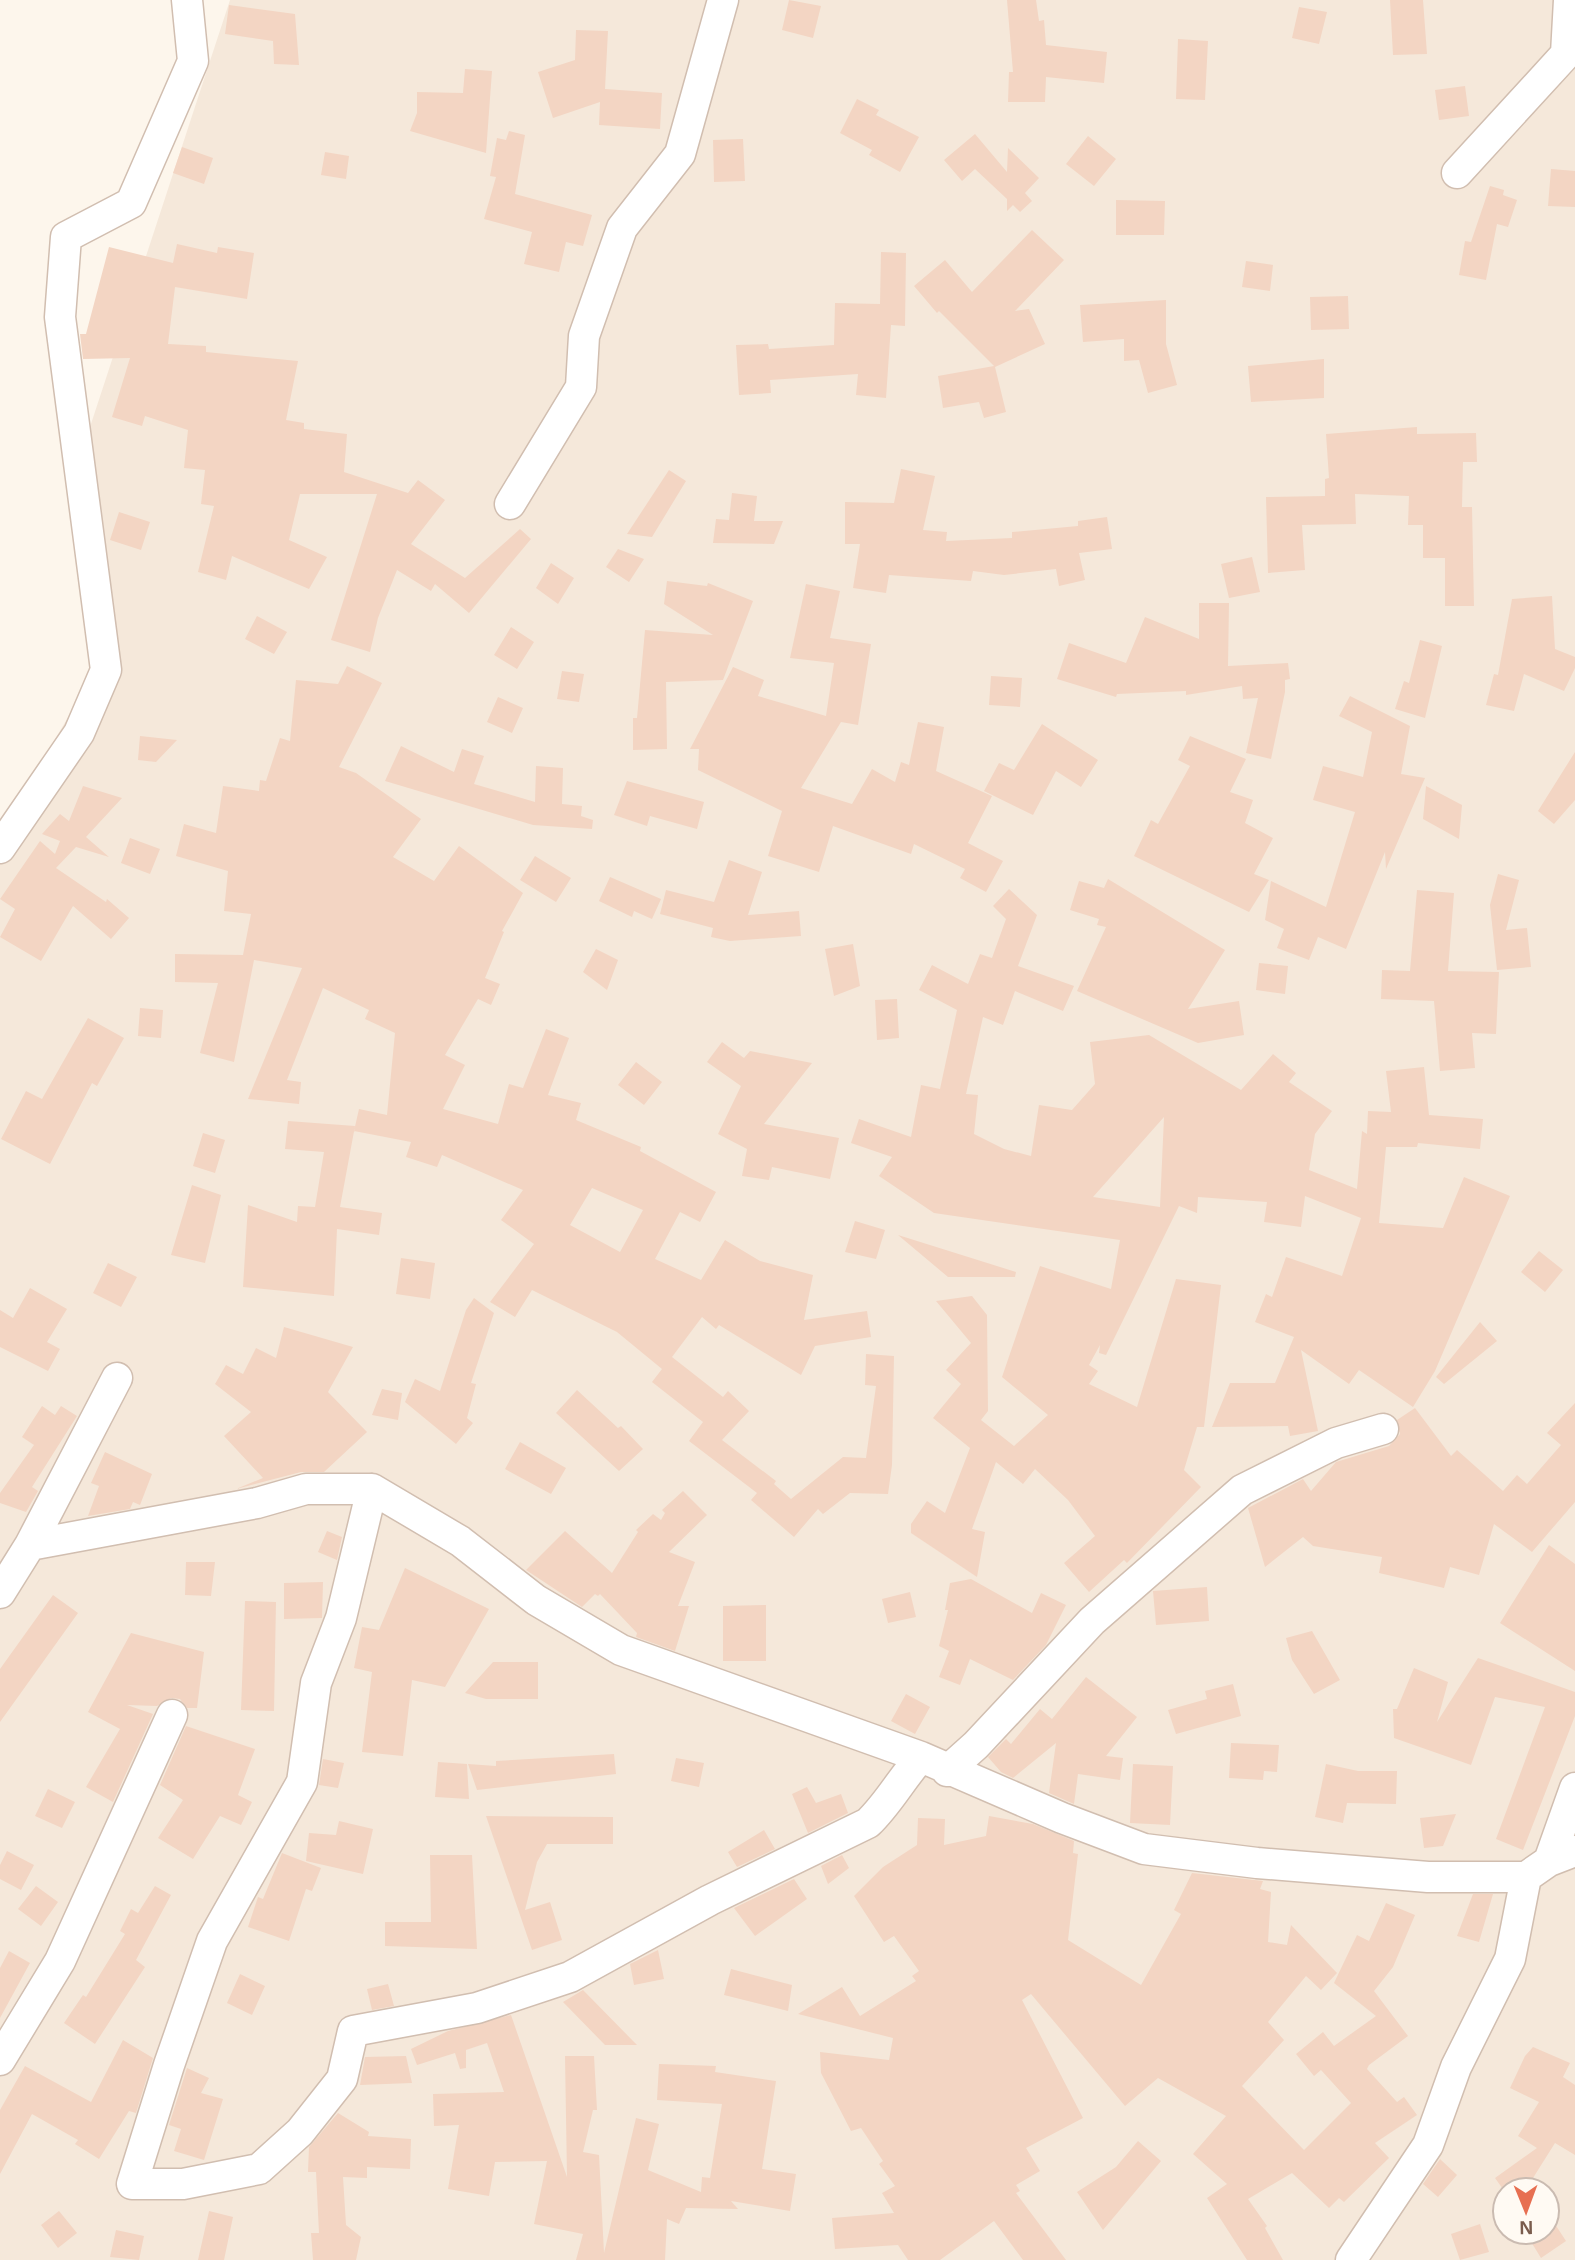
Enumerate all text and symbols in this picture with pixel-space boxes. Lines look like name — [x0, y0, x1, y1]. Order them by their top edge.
north arrow — [1491, 2176, 1561, 2246]
text: N — [1519, 2217, 1533, 2238]

